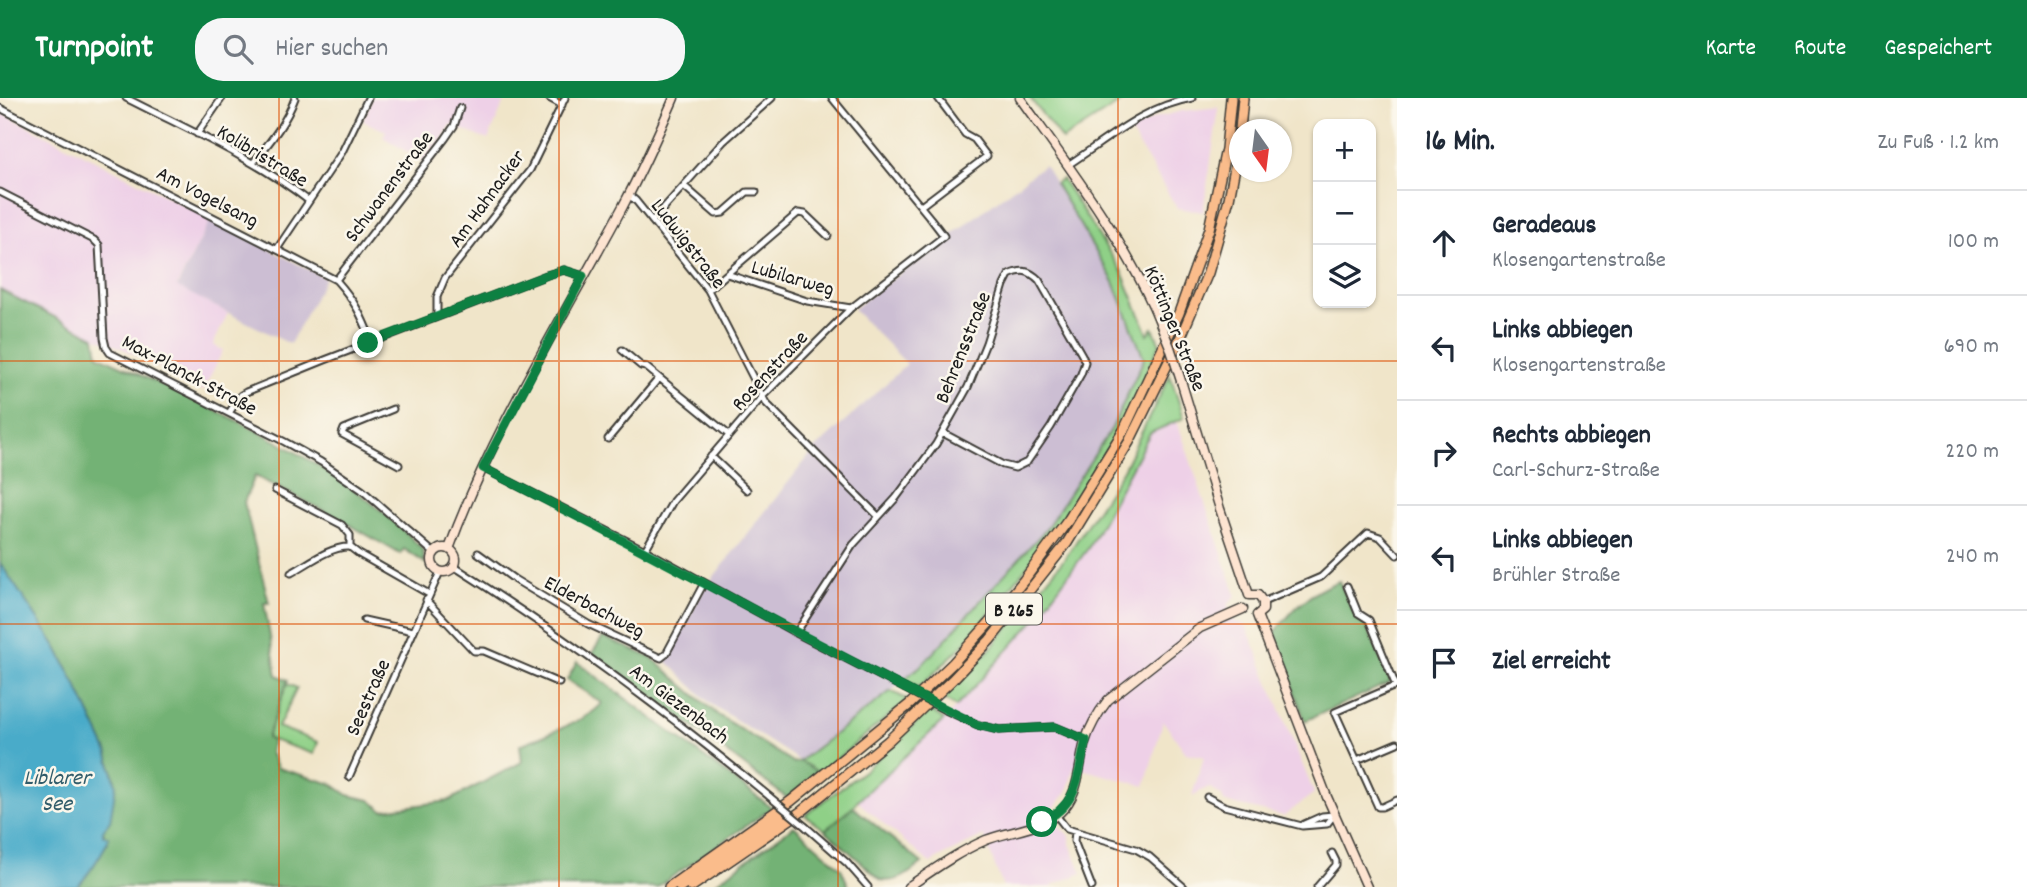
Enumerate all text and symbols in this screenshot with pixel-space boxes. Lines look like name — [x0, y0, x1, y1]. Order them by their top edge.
search box — [195, 18, 685, 81]
text: Turnpoint — [35, 26, 153, 73]
icon: search — [219, 30, 257, 68]
text: Hier suchen — [275, 31, 388, 68]
text: Karte — [1705, 32, 1756, 66]
text: Route — [1794, 32, 1846, 66]
text: Gespeichert — [1884, 32, 1992, 66]
street label: Kolibristraße — [210, 118, 313, 197]
north arrow — [1229, 119, 1292, 182]
map controls — [1313, 119, 1376, 308]
button: + — [1313, 119, 1376, 182]
text: 16 Min. — [1425, 122, 1495, 165]
street label: Schwanenstraße — [338, 126, 442, 250]
text: Zu Fuß · 1.2 km — [1877, 127, 1999, 160]
street label: Am Hahnacker — [443, 144, 534, 255]
street label: Am Vogelsang — [150, 160, 263, 237]
button: − — [1313, 182, 1376, 245]
street label: Ludwigstraße — [642, 193, 732, 296]
text: Geradeaus — [1492, 208, 1596, 245]
icon: ahead — [1425, 224, 1463, 262]
text: 100 m — [1948, 226, 1999, 259]
button: layers — [1313, 245, 1376, 308]
text: Klosengartenstraße — [1492, 245, 1666, 278]
street label: Lubilarweg — [747, 254, 837, 306]
street label: Köttinger Straße — [1134, 262, 1212, 396]
street label: Behrensstraße — [929, 288, 1001, 408]
text: Links abbiegen — [1492, 313, 1633, 350]
street label: Rosenstraße — [726, 325, 817, 419]
route end — [352, 327, 383, 358]
street label: Max-Planck-Straße — [116, 328, 262, 425]
icon: left — [1425, 329, 1463, 367]
text: 690 m — [1944, 331, 1999, 364]
text: Klosengartenstraße — [1492, 350, 1666, 383]
text: Rechts abbiegen — [1492, 418, 1651, 455]
icon: right — [1425, 434, 1463, 472]
text: 220 m — [1945, 436, 1999, 469]
text: Carl-Schurz-Straße — [1492, 455, 1660, 488]
text: Links abbiegen — [1492, 523, 1633, 560]
icon: left — [1425, 539, 1463, 577]
text: 240 m — [1946, 541, 1999, 574]
text: Brühler Straße — [1492, 560, 1620, 593]
street label: Elderbachweg — [538, 569, 649, 648]
road number: B 265 — [986, 594, 1042, 624]
icon: arrive — [1425, 644, 1463, 682]
text: Ziel erreicht — [1492, 644, 1611, 681]
street label: Seestraße — [340, 655, 400, 741]
street label: Am Giezenbach — [622, 658, 734, 753]
water label: Liblarer See — [23, 763, 93, 822]
route start — [1026, 806, 1057, 837]

